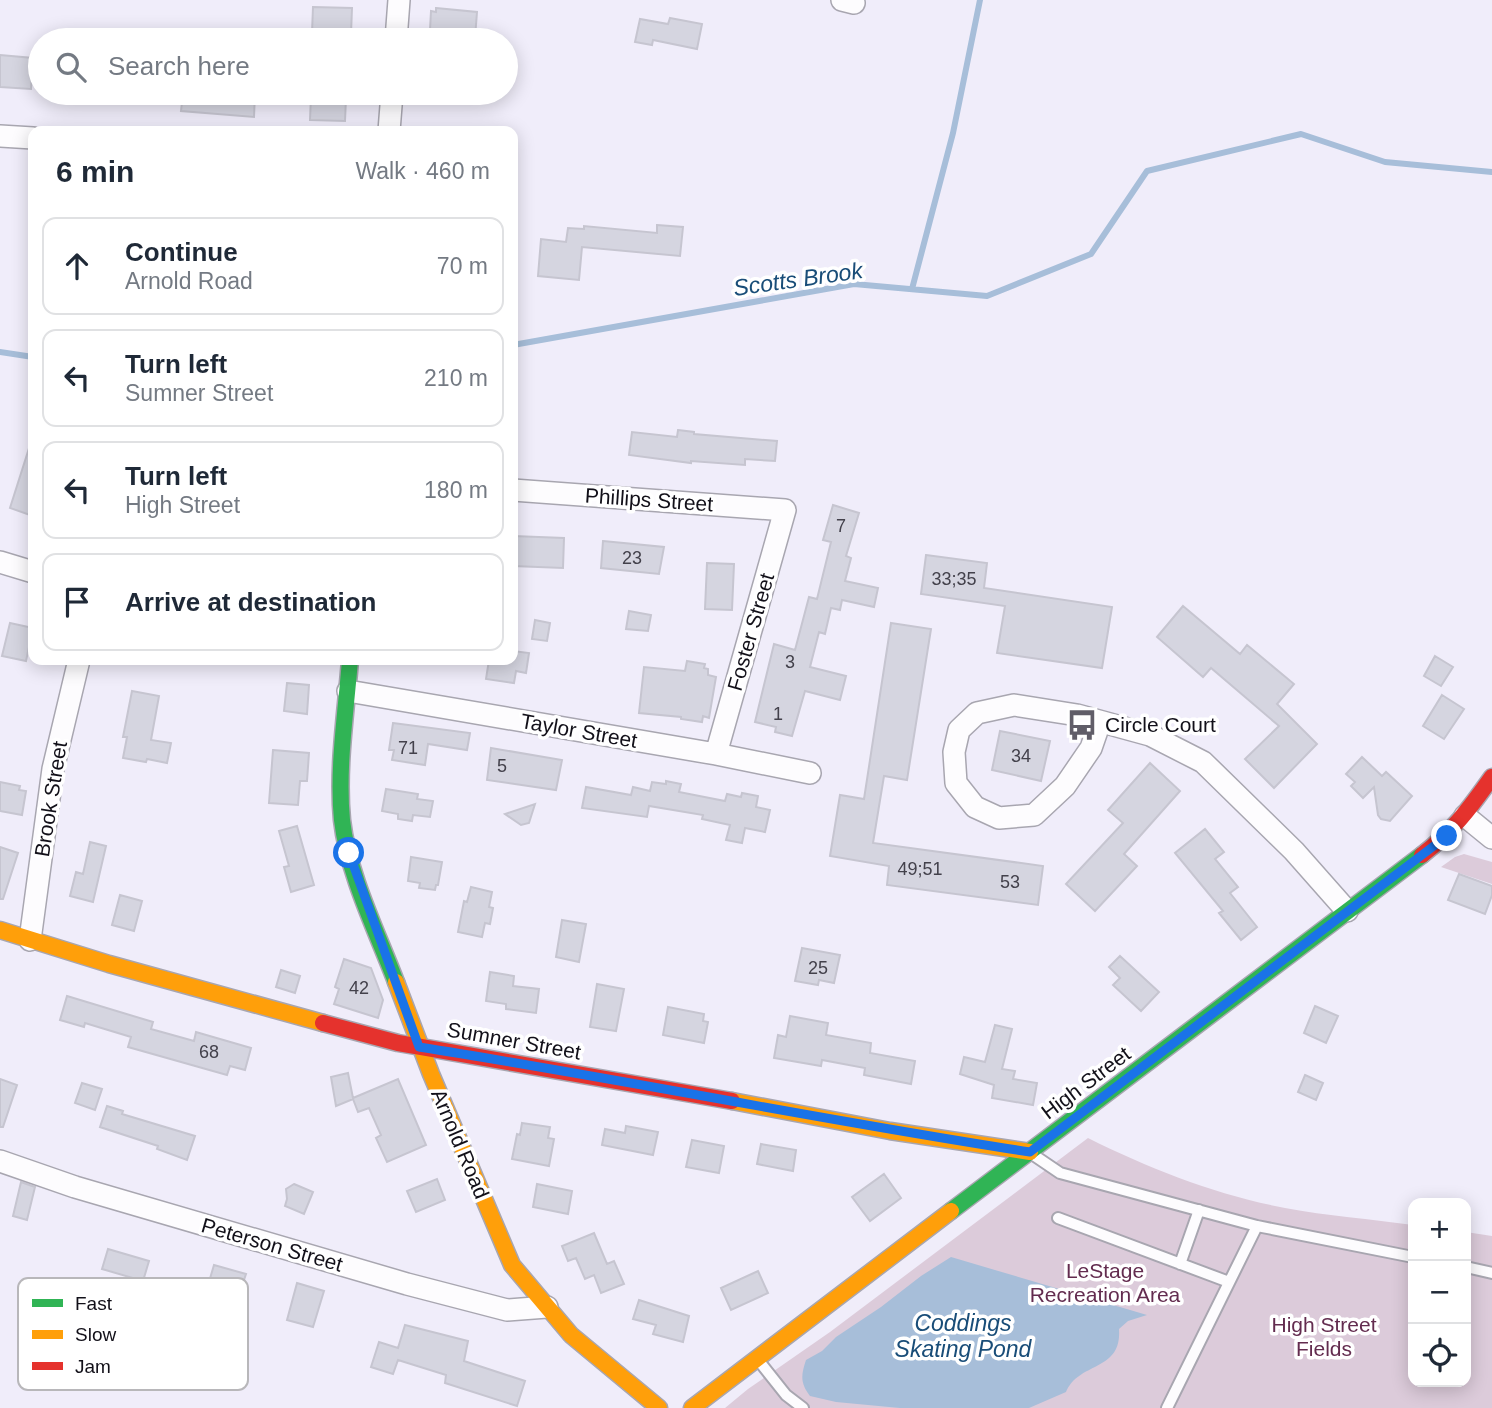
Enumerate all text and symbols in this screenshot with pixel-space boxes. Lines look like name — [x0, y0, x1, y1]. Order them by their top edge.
search box — [28, 28, 518, 105]
icon: search — [52, 48, 90, 86]
text: Search here — [108, 51, 250, 81]
text: 6 min — [56, 155, 134, 188]
text: Walk · 460 m — [355, 158, 490, 184]
text: Continue — [125, 237, 238, 267]
icon: ahead — [58, 247, 96, 285]
text: 70 m — [437, 253, 488, 279]
water label: Scotts Brook — [732, 257, 866, 301]
text: Arnold Road — [125, 268, 253, 294]
text: Turn left — [125, 349, 227, 379]
icon: left — [58, 359, 96, 397]
text: 210 m — [424, 365, 488, 391]
text: Sumner Street — [125, 380, 273, 406]
text: Turn left — [125, 461, 227, 491]
icon: left — [58, 471, 96, 509]
text: 180 m — [424, 477, 488, 503]
street label: Phillips Street — [584, 484, 714, 515]
text: High Street — [125, 492, 240, 518]
house number: 7 — [836, 516, 846, 536]
house number: 23 — [622, 548, 642, 568]
house number: 33;35 — [931, 569, 977, 589]
street label: Foster Street — [723, 570, 778, 693]
icon: arrive — [58, 583, 96, 621]
text: Arrive at destination — [125, 587, 376, 617]
house number: 3 — [785, 652, 795, 672]
house number: 1 — [773, 704, 783, 724]
bus stop icon: Circle Court — [1065, 708, 1099, 742]
street label: Taylor Street — [519, 709, 639, 752]
place label: Circle Court — [1105, 713, 1216, 736]
house number: 71 — [398, 738, 418, 758]
street label: Brook Street — [30, 739, 71, 858]
house number: 34 — [1011, 746, 1031, 766]
house number: 5 — [497, 756, 507, 776]
route end — [1431, 820, 1462, 851]
route start — [333, 837, 364, 868]
house number: 49;51 — [897, 859, 943, 879]
house number: 53 — [1000, 872, 1020, 892]
house number: 25 — [808, 958, 828, 978]
house number: 42 — [349, 978, 369, 998]
street label: Sumner Street — [445, 1017, 583, 1064]
house number: 68 — [199, 1042, 219, 1062]
street label: High Street — [1037, 1042, 1135, 1123]
street label: Arnold Road — [427, 1086, 494, 1202]
map controls — [1408, 1198, 1471, 1387]
button: + — [1408, 1198, 1471, 1261]
street label: Peterson Street — [199, 1213, 346, 1276]
park label: LeStage Recreation Area — [1030, 1259, 1181, 1306]
button: − — [1408, 1261, 1471, 1324]
legend — [18, 1278, 248, 1390]
text: Fast — [75, 1293, 113, 1314]
water label: Coddings Skating Pond — [895, 1310, 1033, 1362]
park label: High Street Fields — [1271, 1313, 1377, 1360]
text: Slow — [75, 1324, 116, 1345]
button: locate — [1408, 1324, 1471, 1387]
text: Jam — [75, 1356, 111, 1377]

